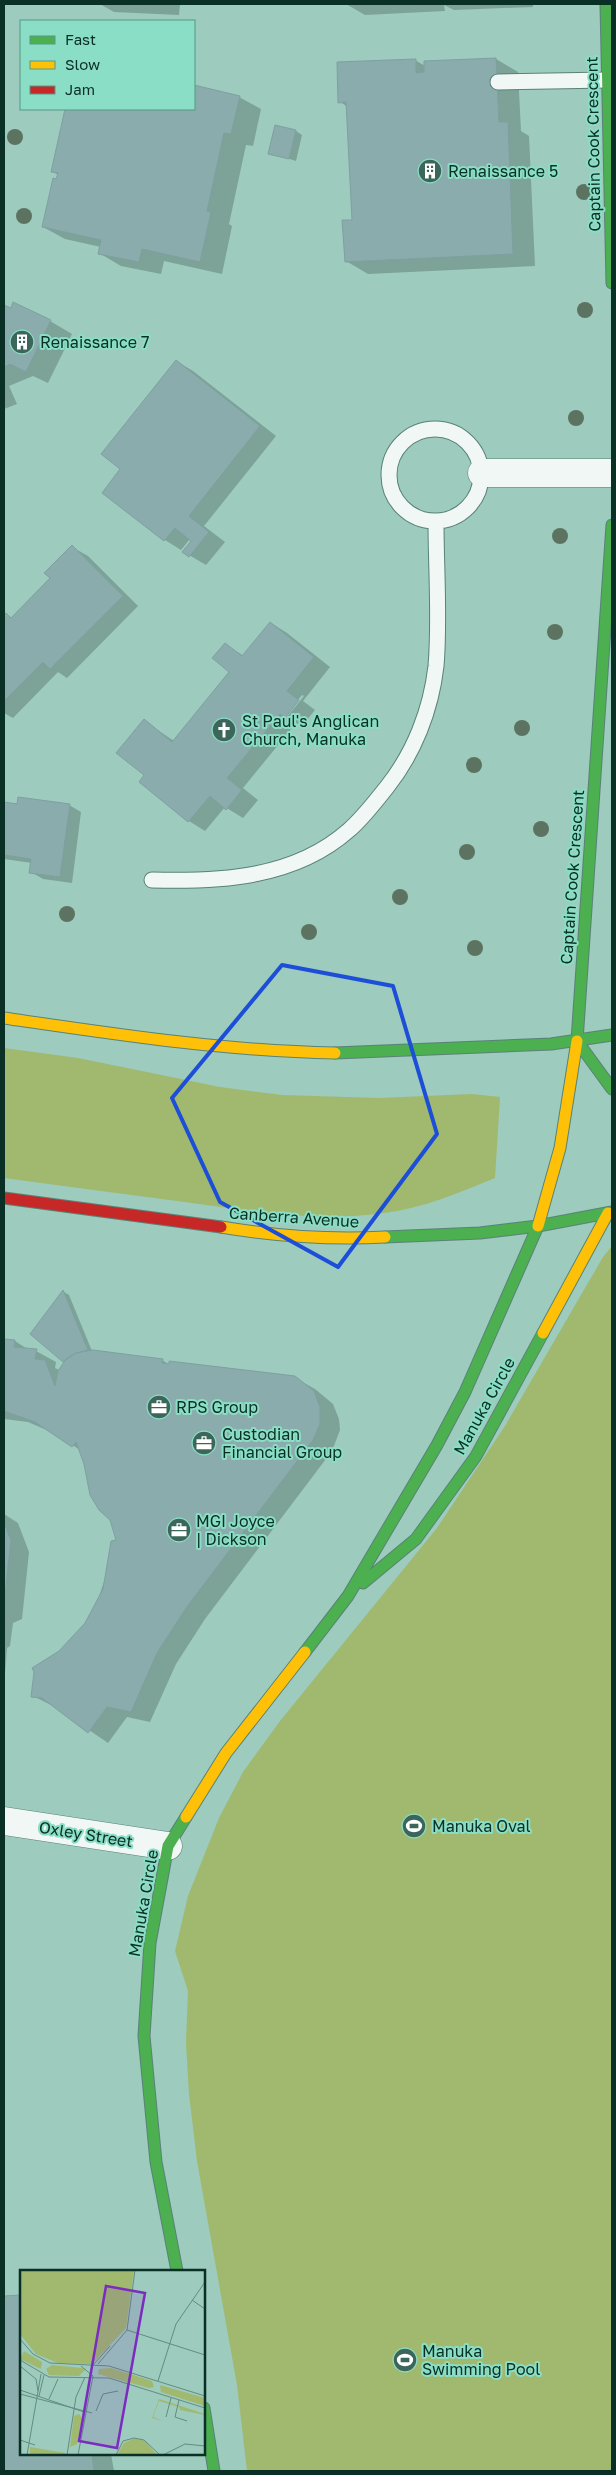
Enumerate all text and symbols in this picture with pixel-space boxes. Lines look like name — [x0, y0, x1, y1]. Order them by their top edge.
legend — [20, 20, 195, 110]
text: Fast — [65, 30, 96, 48]
text: Slow — [65, 55, 100, 73]
street label: Captain Cook Crescent — [581, 56, 605, 232]
text: Jam — [65, 80, 95, 98]
building icon: Renaissance 5 — [417, 158, 443, 184]
place label: Renaissance 5 — [448, 161, 558, 181]
building icon: Renaissance 7 — [9, 329, 35, 355]
place label: Renaissance 7 — [40, 332, 150, 352]
place label: St Paul's Anglican Church, Manuka — [242, 711, 379, 749]
church icon: St Paul's Anglican Church, Manuka — [211, 717, 237, 743]
street label: Captain Cook Crescent — [556, 789, 588, 965]
street label: Canberra Avenue — [228, 1202, 360, 1232]
street label: Manuka Circle — [449, 1354, 519, 1458]
office icon: RPS Group — [146, 1394, 172, 1420]
place label: RPS Group — [176, 1397, 258, 1417]
place label: Custodian Financial Group — [222, 1424, 342, 1462]
office icon: Custodian Financial Group — [191, 1430, 217, 1456]
place label: MGI Joyce | Dickson — [196, 1511, 275, 1549]
office icon: MGI Joyce | Dickson — [166, 1517, 192, 1543]
sports icon: Manuka Oval — [401, 1813, 427, 1839]
place label: Manuka Oval — [432, 1816, 531, 1836]
street label: Oxley Street — [38, 1817, 134, 1851]
street label: Manuka Circle — [124, 1848, 162, 1958]
inset map — [20, 2270, 205, 2455]
place label: Manuka Swimming Pool — [422, 2341, 540, 2379]
sports icon: Manuka Swimming Pool — [392, 2347, 418, 2373]

